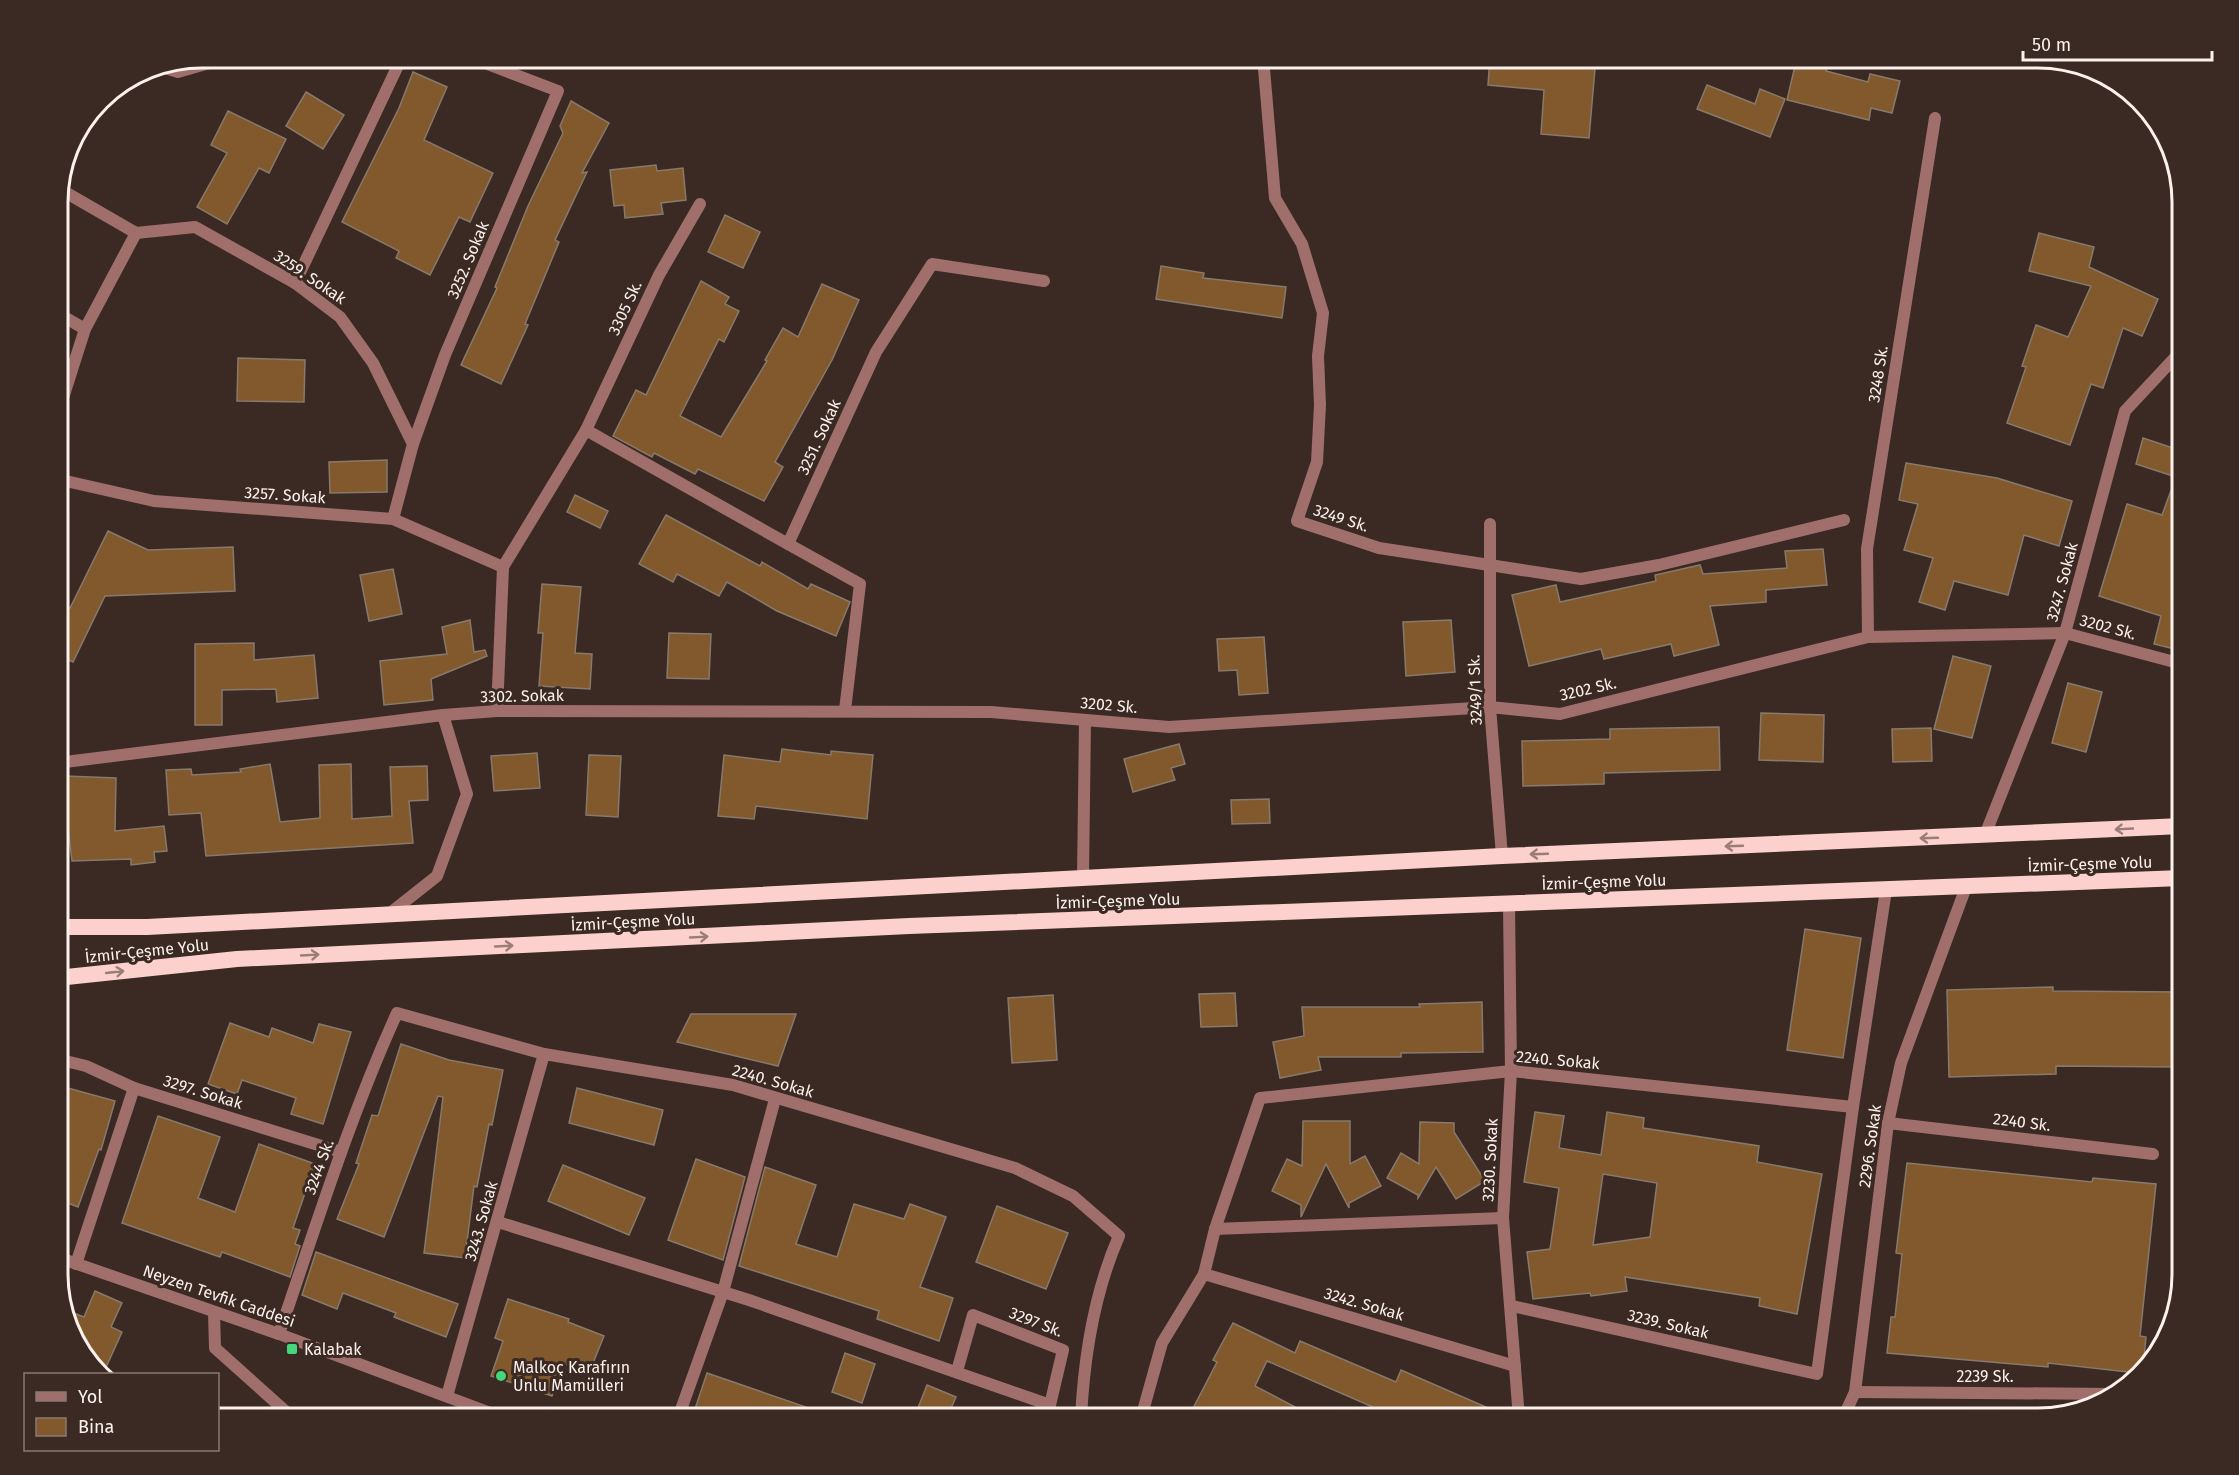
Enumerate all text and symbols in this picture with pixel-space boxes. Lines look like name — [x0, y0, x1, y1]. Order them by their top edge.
scale bar — [2023, 24, 2212, 62]
text: 50 m — [2032, 34, 2071, 56]
street label: 3252. Sokak — [443, 218, 493, 302]
street label: 3259. Sokak — [270, 246, 350, 309]
street label: 3305 Sk. — [604, 278, 646, 338]
street label: 3248 Sk. — [1864, 344, 1892, 404]
street label: 3251. Sokak — [793, 396, 845, 478]
street label: 3257. Sokak — [244, 483, 327, 507]
street label: 3249 Sk. — [1311, 500, 1371, 536]
street label: 3247. Sokak — [2042, 539, 2082, 624]
street label: 3202 Sk. — [2078, 610, 2138, 644]
street label: 3249/1 Sk. — [1464, 654, 1486, 726]
street label: 3202 Sk. — [1558, 673, 1618, 705]
street label: 3302. Sokak — [480, 686, 565, 706]
street label: 3202 Sk. — [1080, 693, 1139, 717]
one-way arrow — [2114, 823, 2134, 834]
one-way arrow — [1919, 832, 1939, 843]
one-way arrow — [1724, 840, 1744, 852]
one-way arrow — [1530, 849, 1550, 860]
street label: İzmir-Çeşme Yolu — [2027, 851, 2153, 877]
street label: İzmir-Çeşme Yolu — [1541, 869, 1667, 895]
street label: İzmir-Çeşme Yolu — [1055, 888, 1181, 914]
street label: İzmir-Çeşme Yolu — [570, 908, 696, 936]
one-way arrow — [689, 931, 709, 942]
street label: İzmir-Çeşme Yolu — [84, 934, 210, 968]
one-way arrow — [494, 940, 514, 951]
one-way arrow — [299, 950, 319, 961]
one-way arrow — [105, 966, 125, 977]
street label: 2240. Sokak — [1515, 1047, 1601, 1073]
street label: 2240. Sokak — [730, 1060, 817, 1102]
street label: 3297. Sokak — [161, 1071, 246, 1113]
street label: 2296. Sokak — [1855, 1102, 1885, 1189]
street label: 2240 Sk. — [1992, 1109, 2052, 1135]
street label: 3230. Sokak — [1478, 1117, 1502, 1202]
street label: 3244 Sk. — [300, 1137, 338, 1197]
street label: 3243. Sokak — [460, 1178, 502, 1263]
street label: Neyzen Tevfik Caddesi — [140, 1261, 298, 1331]
street label: 3242. Sokak — [1322, 1284, 1407, 1325]
street label: 3297 Sk. — [1006, 1303, 1066, 1341]
street label: 3239. Sokak — [1625, 1305, 1711, 1343]
place label: Kalabak — [304, 1340, 362, 1359]
marker: Kalabak — [285, 1342, 299, 1356]
place label: Malkoç Karafırın Unlu Mamülleri — [513, 1358, 630, 1395]
street label: 2239 Sk. — [1956, 1367, 2014, 1386]
marker: Malkoç Karafırın Unlu Mamülleri — [494, 1369, 508, 1383]
legend — [24, 1373, 219, 1451]
text: Yol — [78, 1386, 103, 1408]
text: Bina — [78, 1416, 114, 1438]

